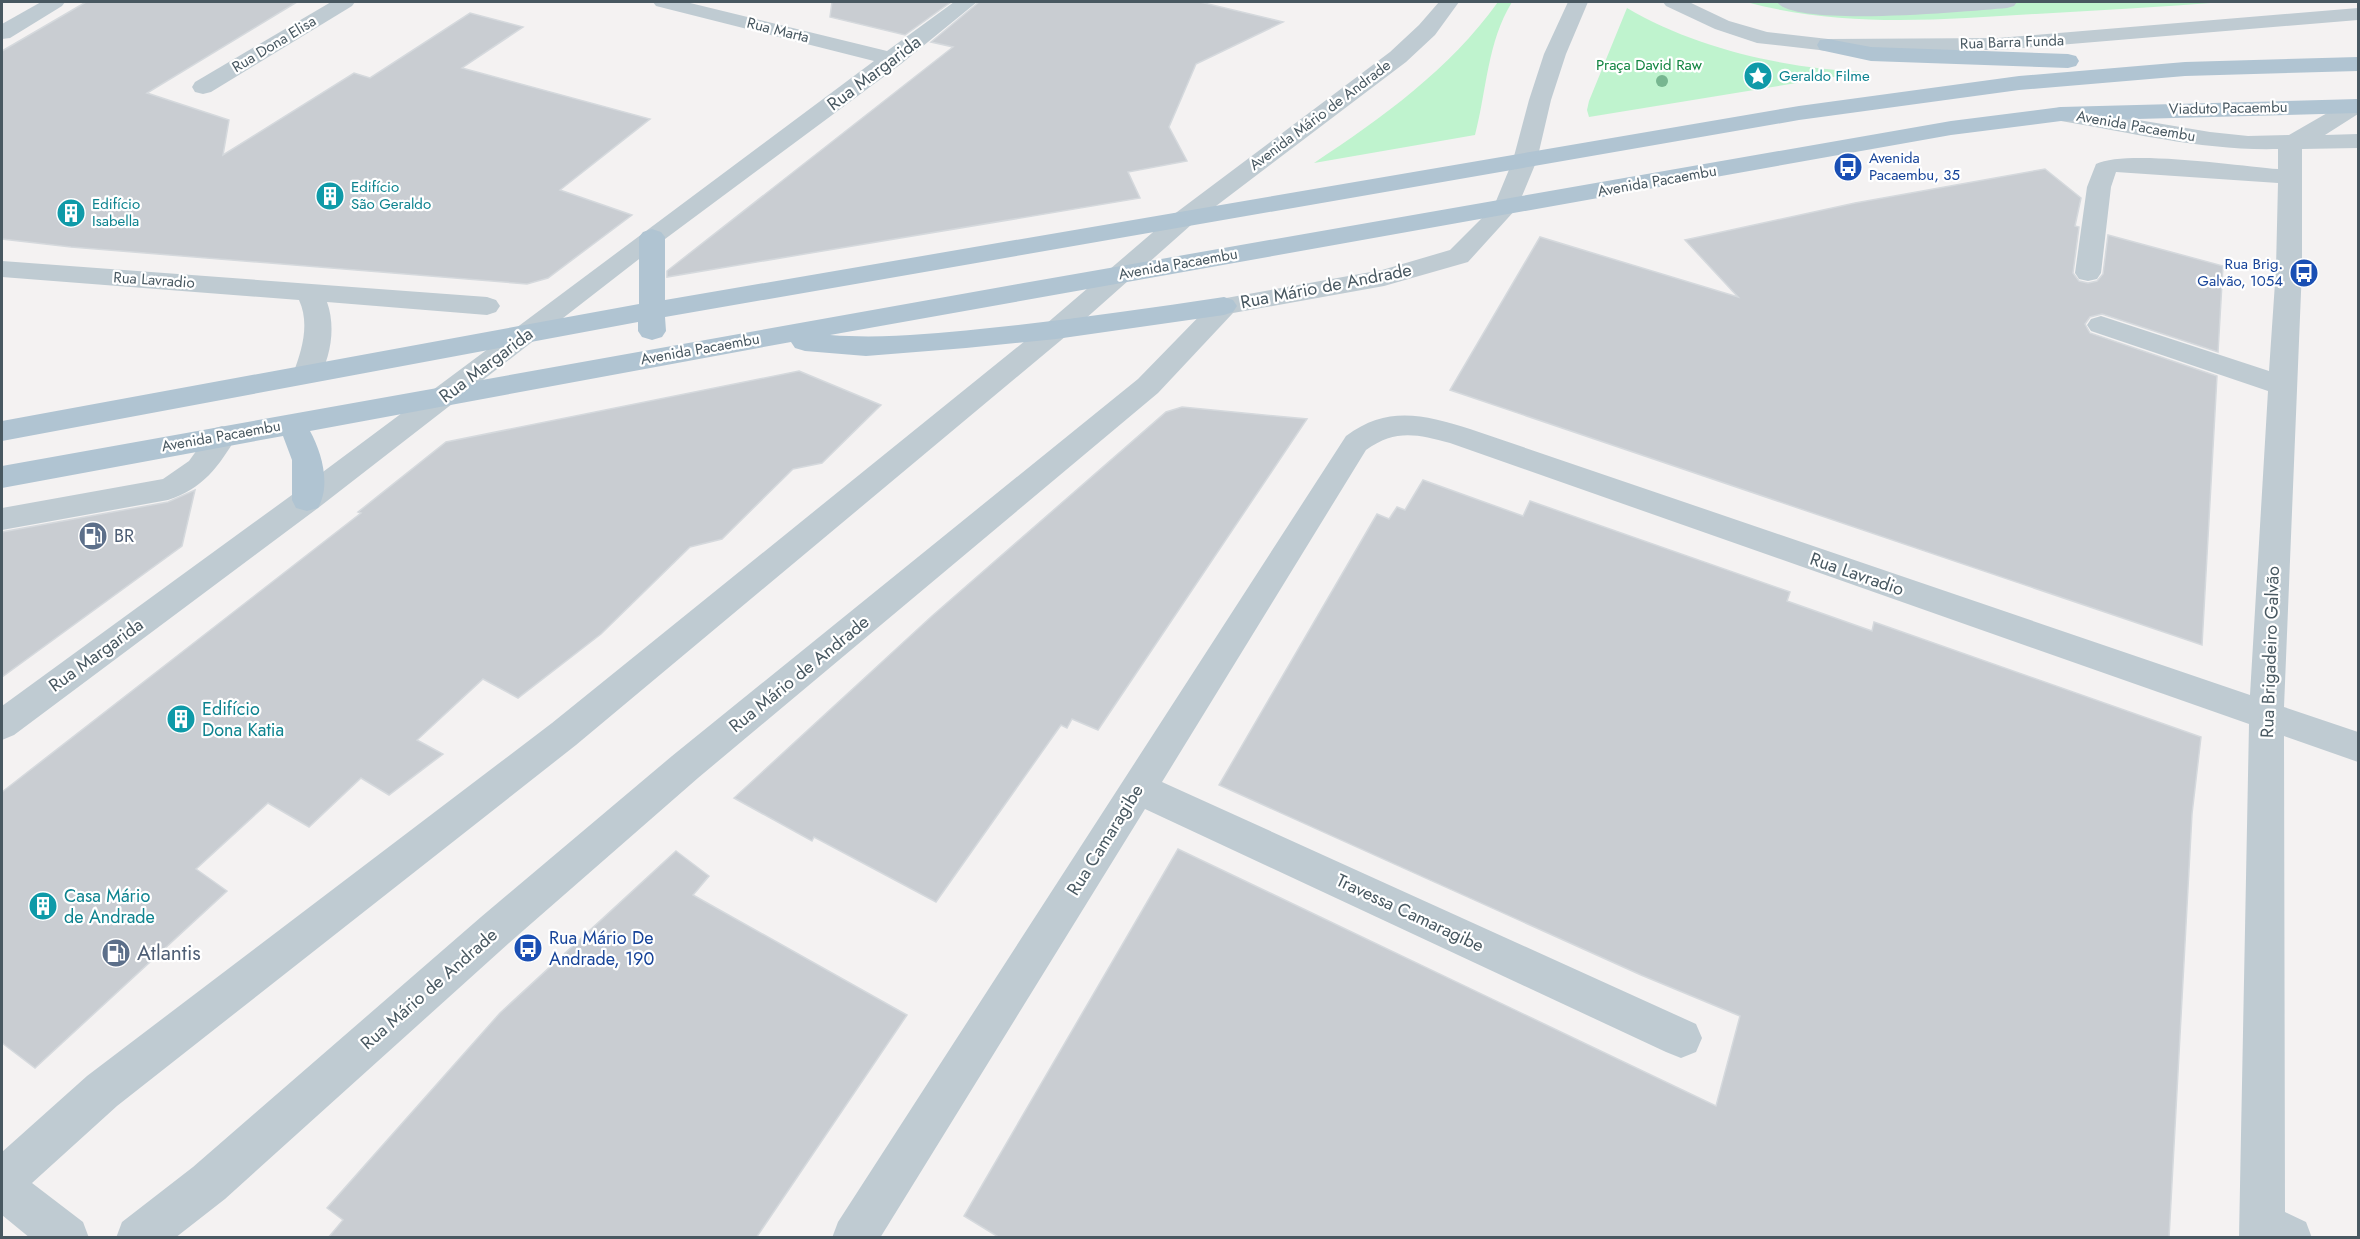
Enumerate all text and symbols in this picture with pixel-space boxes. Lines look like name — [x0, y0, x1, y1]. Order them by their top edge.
street label: Rua Dona Elisa — [228, 10, 320, 78]
street label: Rua Marta — [745, 12, 811, 48]
street label: Rua Margarida — [822, 29, 926, 117]
street label: Rua Barra Funda — [1959, 29, 2065, 55]
street label: Avenida Mário de Andrade — [1245, 54, 1396, 176]
park label: Praça David Raw — [1596, 54, 1703, 76]
place icon: Geraldo Filme — [1742, 60, 1774, 92]
place label: Geraldo Filme — [1779, 65, 1870, 87]
street label: Viaduto Pacaembu — [2168, 96, 2288, 120]
street label: Avenida Pacaembu — [2075, 105, 2197, 147]
place label: Avenida Pacaembu, 35 — [1869, 147, 1960, 186]
bus stop icon: Avenida Pacaembu, 35 — [1832, 151, 1864, 183]
street label: Avenida Pacaembu — [1596, 160, 1718, 202]
place label: Edifício São Geraldo — [351, 176, 431, 215]
building icon: Edifício São Geraldo — [314, 180, 346, 212]
place label: Edifício Isabella — [92, 193, 140, 232]
building icon: Edifício Isabella — [55, 197, 87, 229]
street label: Avenida Pacaembu — [1117, 243, 1239, 285]
place label: Rua Brig. Galvão, 1054 — [2197, 253, 2283, 292]
street label: Rua Mário de Andrade — [1238, 257, 1414, 315]
bus stop icon: Rua Brig. Galvão, 1054 — [2288, 257, 2320, 289]
street label: Rua Lavradio — [113, 266, 195, 294]
street label: Rua Margarida — [434, 321, 538, 409]
street label: Avenida Pacaembu — [639, 328, 761, 370]
street label: Avenida Pacaembu — [160, 415, 282, 457]
fuel station icon: BR — [77, 520, 109, 552]
place label: BR — [114, 523, 134, 549]
street label: Rua Lavradio — [1807, 546, 1908, 602]
street label: Rua Brigadeiro Galvão — [2254, 565, 2286, 738]
street label: Rua Mário de Andrade — [723, 609, 875, 739]
street label: Rua Margarida — [43, 612, 149, 698]
place label: Edifício Dona Katia — [202, 696, 284, 743]
building icon: Edifício Dona Katia — [165, 703, 197, 735]
street label: Rua Camaragibe — [1060, 779, 1150, 901]
street label: Travessa Camaragibe — [1332, 867, 1488, 959]
place label: Casa Mário de Andrade — [64, 883, 155, 930]
building icon: Casa Mário de Andrade — [27, 890, 59, 922]
street label: Rua Mário de Andrade — [355, 922, 503, 1056]
place label: Rua Mário De Andrade, 190 — [549, 925, 654, 972]
bus stop icon: Rua Mário De Andrade, 190 — [512, 932, 544, 964]
fuel station icon: Atlantis — [100, 937, 132, 969]
place label: Atlantis — [137, 938, 201, 968]

